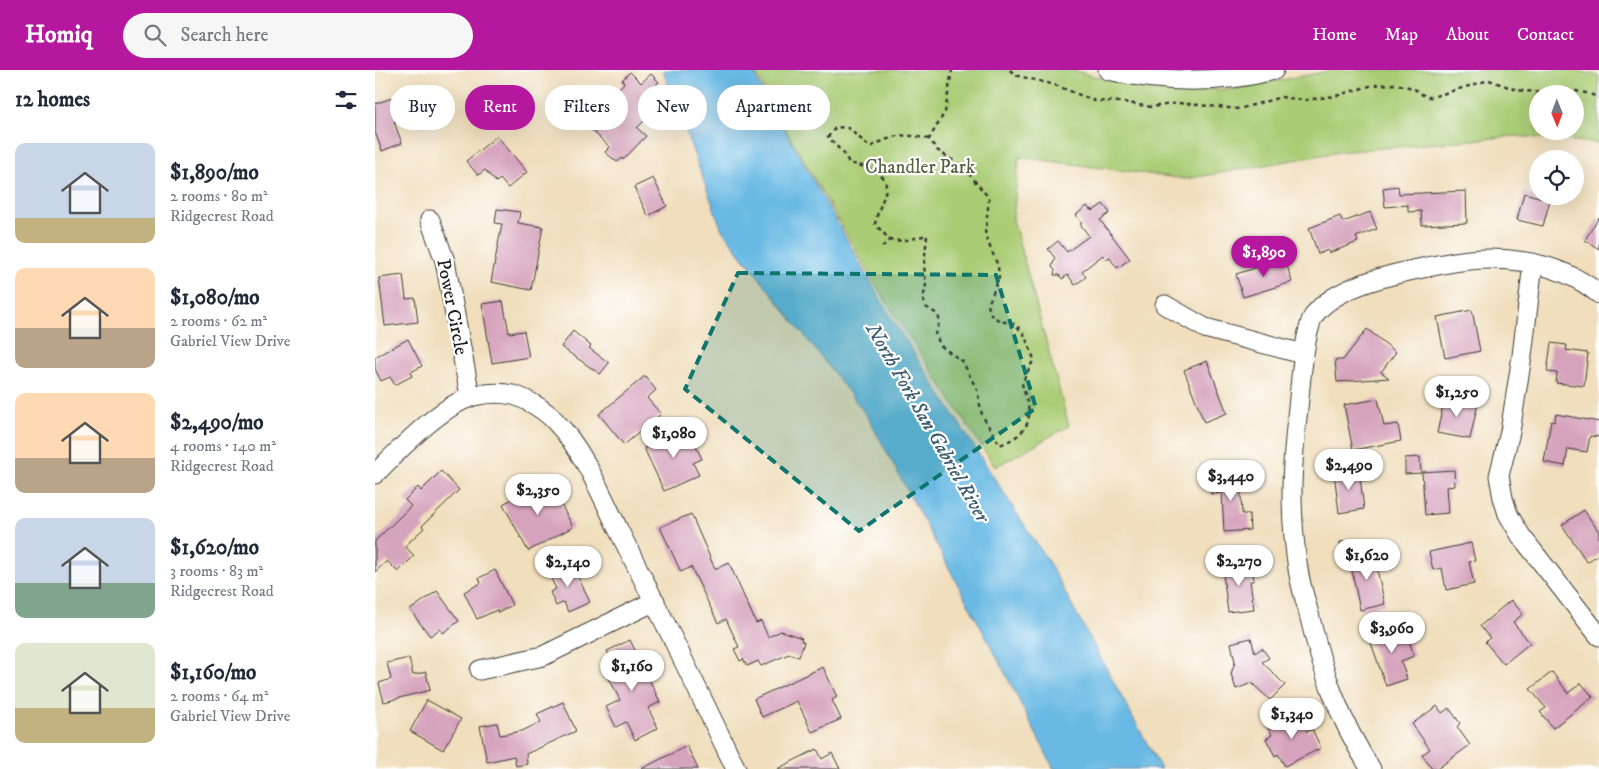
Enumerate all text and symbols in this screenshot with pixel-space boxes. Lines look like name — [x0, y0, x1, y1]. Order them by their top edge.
search box — [123, 13, 473, 58]
text: Homiq — [25, 20, 93, 50]
icon: search — [141, 21, 169, 49]
text: Search here — [181, 24, 268, 47]
text: Home — [1312, 24, 1357, 46]
text: Map — [1385, 24, 1418, 46]
text: About — [1446, 24, 1489, 46]
text: Contact — [1517, 24, 1574, 46]
chip: Buy — [390, 85, 455, 130]
chip: Rent — [465, 85, 535, 130]
chip: Filters — [545, 85, 628, 130]
chip: New — [638, 85, 707, 130]
chip: Apartment — [717, 85, 830, 130]
north arrow — [1529, 85, 1584, 140]
map controls — [1529, 85, 1584, 205]
icon: filters — [332, 86, 360, 114]
text: 12 homes — [15, 87, 90, 113]
button: locate — [1529, 150, 1584, 205]
park label: Chandler Park — [865, 156, 976, 179]
text: $1,890/mo — [170, 160, 259, 186]
icon: home — [55, 163, 115, 223]
text: 2 rooms · 80 m² — [170, 186, 268, 206]
text: Ridgecrest Road — [170, 206, 274, 226]
pin: $1,890 — [1223, 236, 1305, 278]
text: $1,890 — [1242, 242, 1286, 262]
street label: Power Circle — [431, 257, 473, 357]
text: $1,080/mo — [170, 285, 260, 311]
icon: home — [55, 288, 115, 348]
text: 2 rooms · 62 m² — [170, 311, 267, 331]
water label: North Fork San Gabriel River — [859, 318, 995, 529]
text: Gabriel View Drive — [170, 331, 290, 351]
pin: $1,250 — [1416, 376, 1498, 418]
text: $1,250 — [1435, 382, 1479, 402]
text: $2,490/mo — [170, 410, 264, 436]
icon: home — [55, 413, 115, 473]
pin: $1,080 — [633, 416, 715, 459]
text: $1,080 — [652, 423, 696, 443]
text: 4 rooms · 140 m² — [170, 436, 276, 456]
pin: $2,490 — [1308, 448, 1390, 491]
text: $2,490 — [1325, 455, 1373, 475]
text: Ridgecrest Road — [170, 456, 274, 476]
pin: $3,440 — [1190, 460, 1272, 502]
text: $3,440 — [1208, 466, 1254, 486]
pin: $2,350 — [497, 474, 579, 516]
text: $2,350 — [516, 480, 560, 500]
text: $1,620/mo — [170, 535, 259, 561]
icon: home — [55, 538, 115, 598]
pin: $1,620 — [1326, 538, 1408, 581]
pin: $2,270 — [1198, 544, 1280, 587]
text: $1,620 — [1345, 545, 1389, 565]
pin: $2,140 — [527, 546, 609, 588]
text: $2,270 — [1216, 551, 1262, 571]
text: $2,140 — [546, 552, 590, 572]
text: 3 rooms · 83 m² — [170, 561, 263, 581]
text: Ridgecrest Road — [170, 581, 274, 601]
pin: $3,960 — [1351, 612, 1433, 654]
text: $3,960 — [1370, 618, 1414, 638]
pin: $1,160 — [591, 650, 673, 692]
text: $1,160 — [611, 656, 653, 676]
text: $1,160/mo — [170, 660, 256, 686]
icon: home — [55, 663, 115, 723]
text: 2 rooms · 64 m² — [170, 686, 269, 706]
pin: $1,340 — [1251, 698, 1333, 740]
text: $1,340 — [1271, 704, 1313, 724]
text: Gabriel View Drive — [170, 706, 290, 726]

